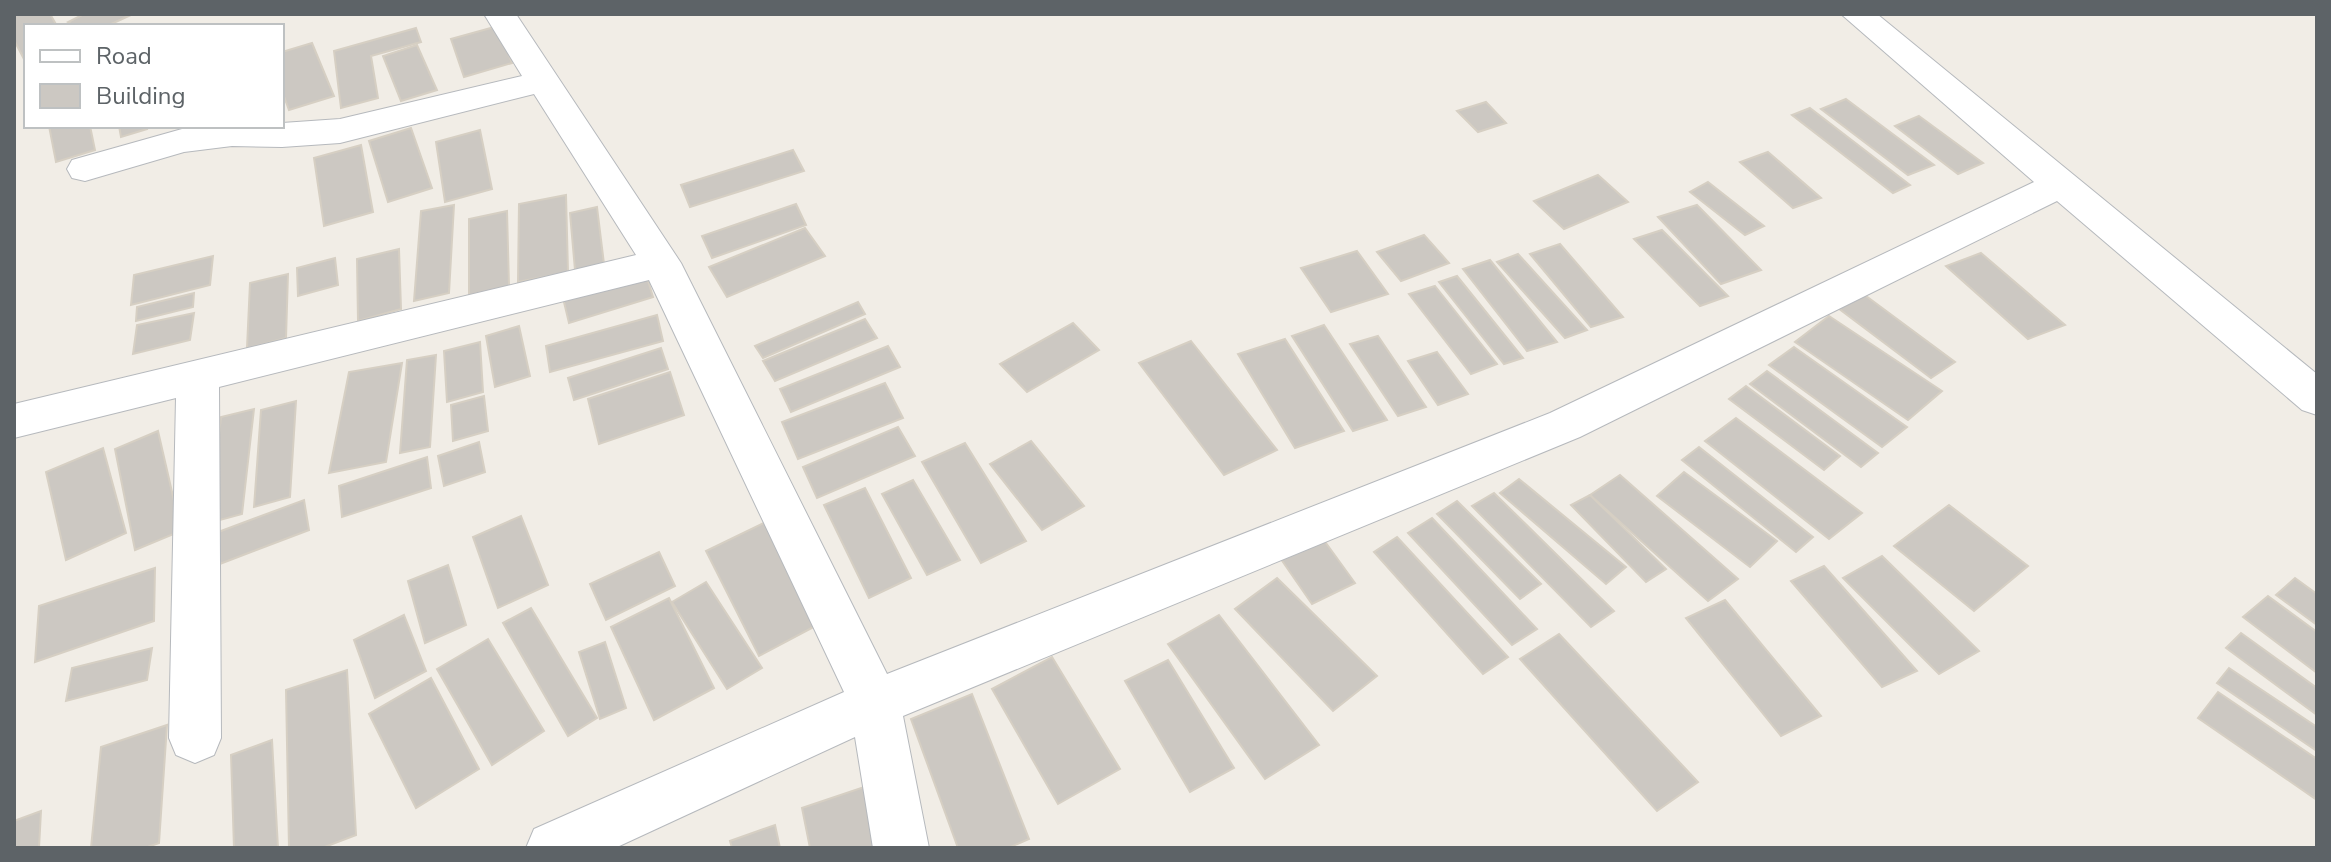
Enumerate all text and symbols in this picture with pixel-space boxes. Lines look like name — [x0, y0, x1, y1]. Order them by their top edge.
legend — [24, 24, 284, 128]
text: Road — [96, 40, 152, 72]
text: Building — [96, 80, 186, 112]

